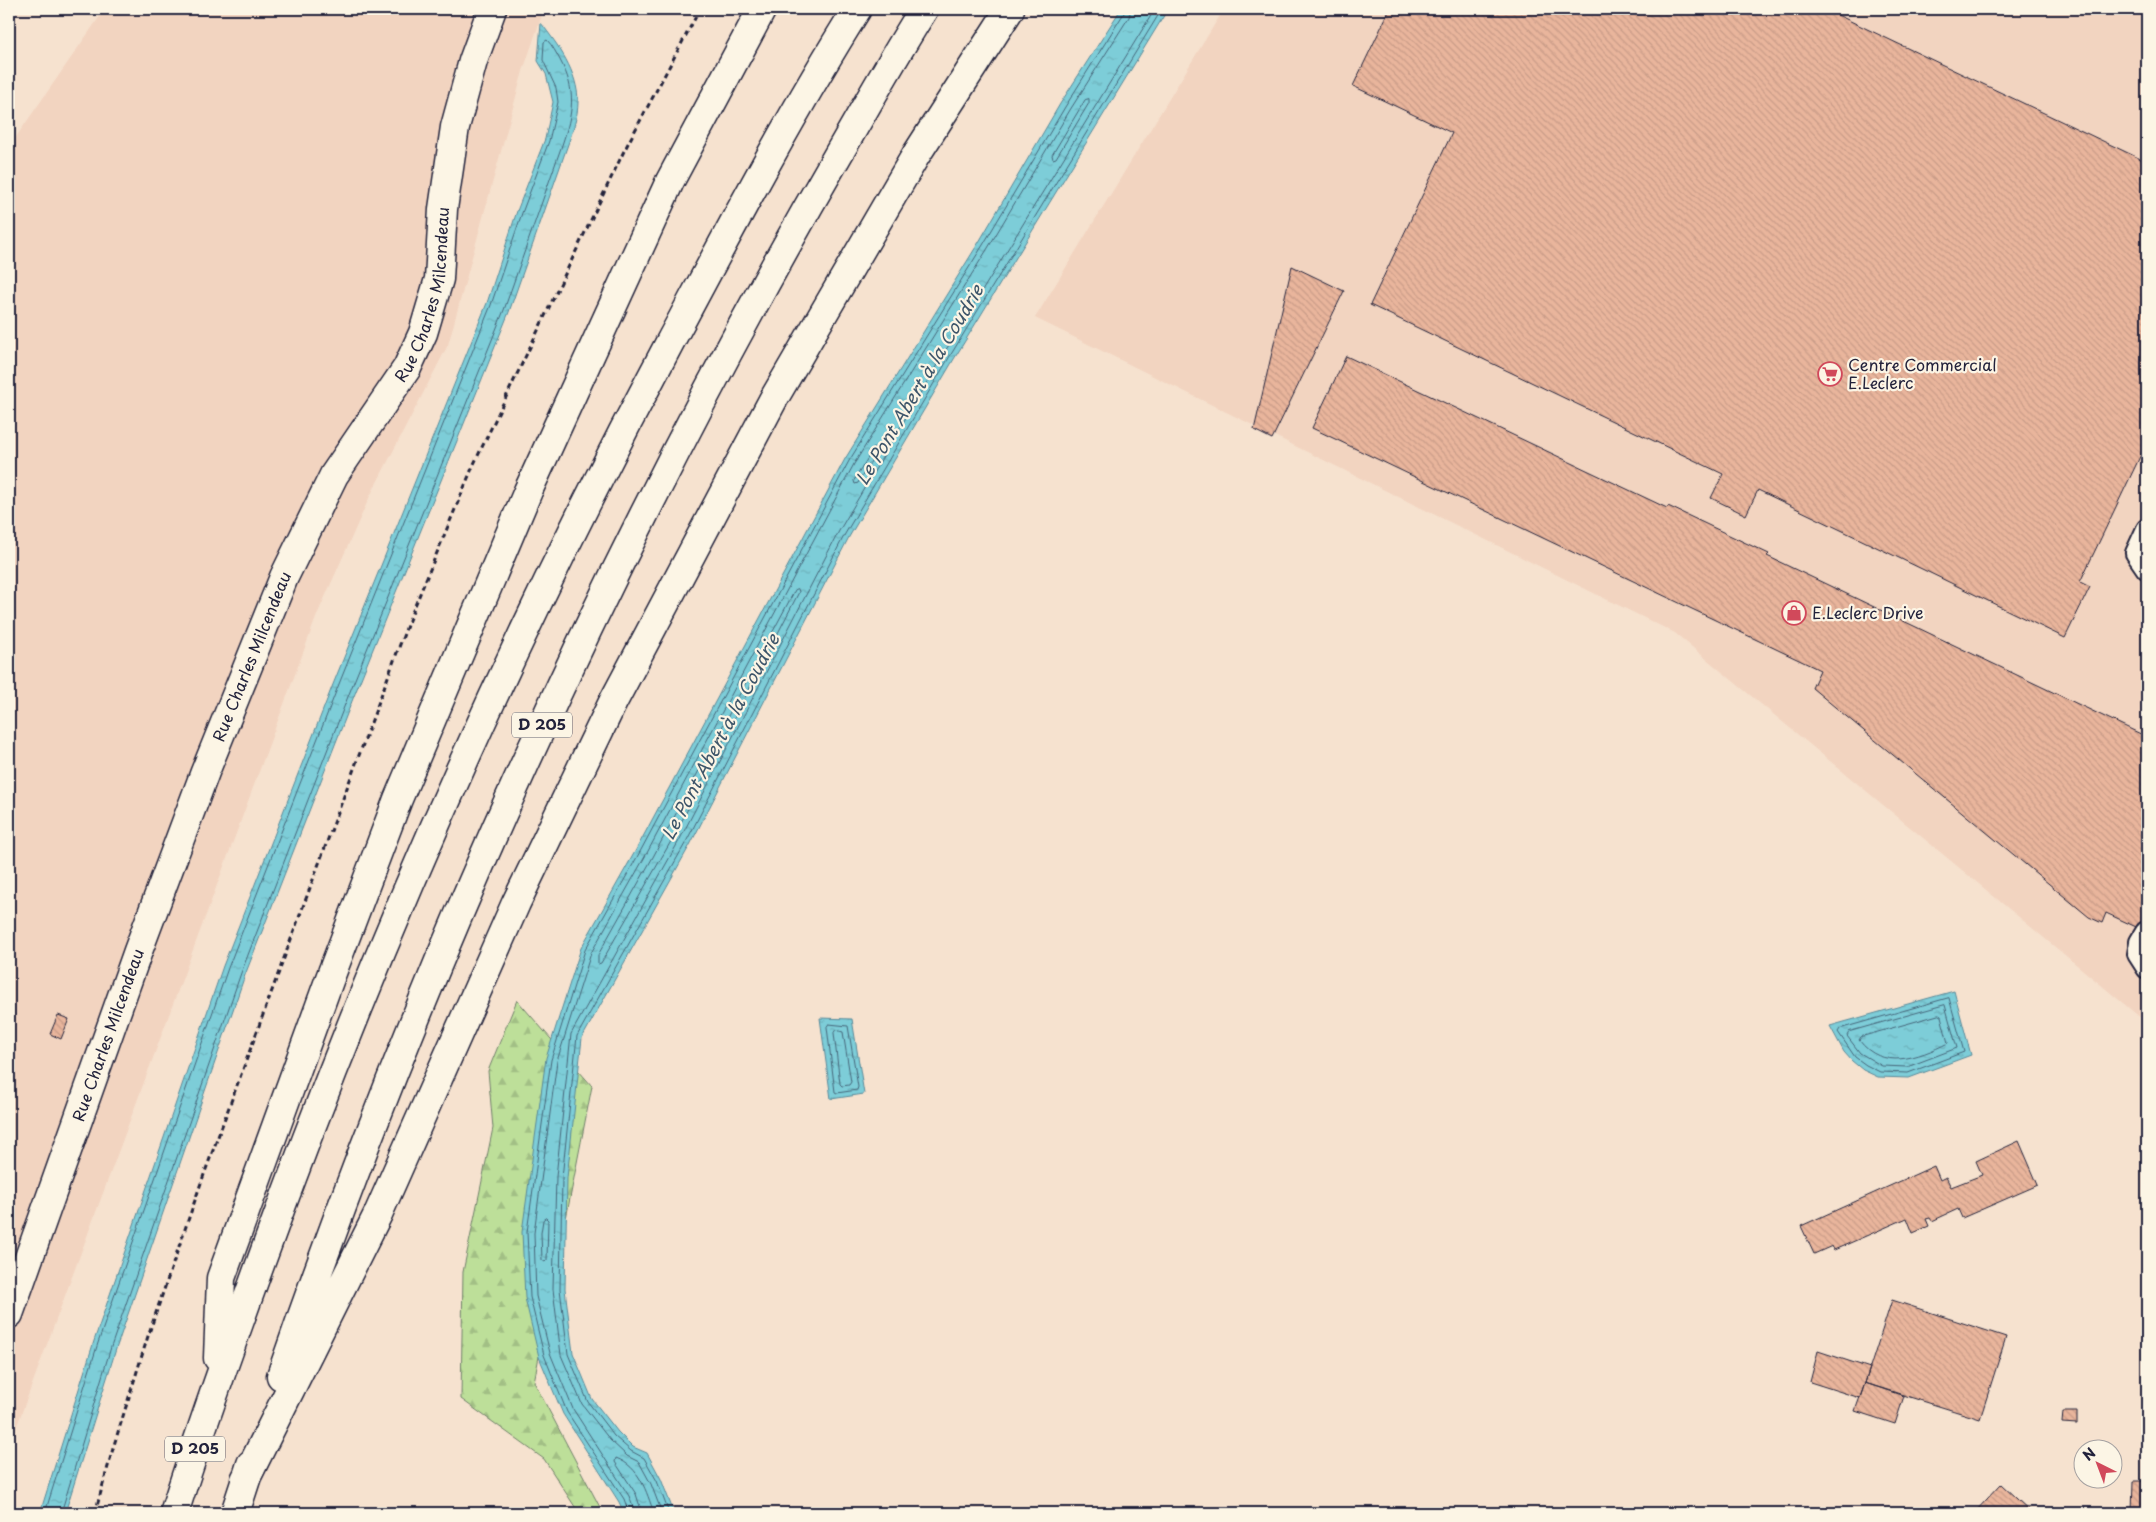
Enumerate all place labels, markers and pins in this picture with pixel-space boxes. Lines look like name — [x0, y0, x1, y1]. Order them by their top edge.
place label: Centre Commercial E.Leclerc — [1848, 352, 1997, 394]
supermarket icon: Centre Commercial E.Leclerc — [1817, 361, 1843, 387]
shop icon: E.Leclerc Drive — [1781, 600, 1807, 626]
place label: E.Leclerc Drive — [1812, 600, 1923, 624]

